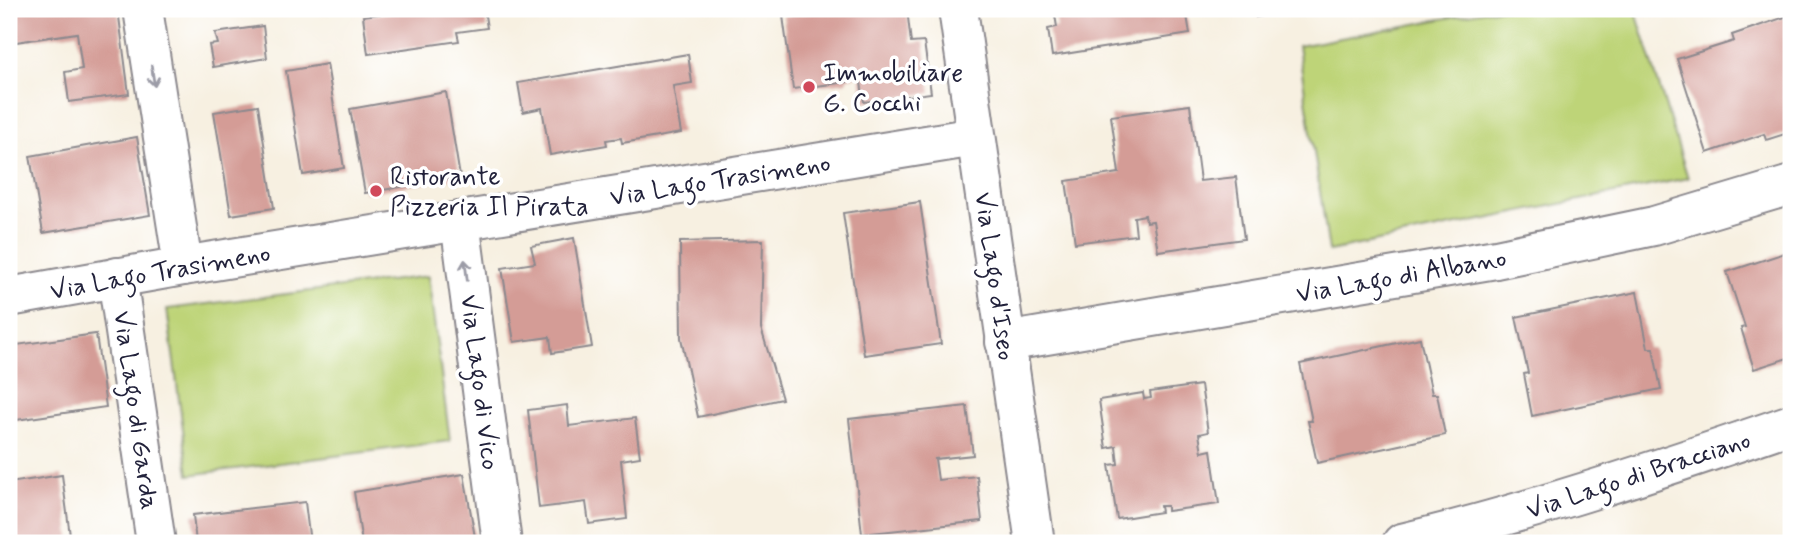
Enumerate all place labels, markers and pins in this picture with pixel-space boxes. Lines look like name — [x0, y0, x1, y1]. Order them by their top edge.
place label: Immobiliare G. Cocchi — [823, 57, 963, 121]
marker: Immobiliare G. Cocchi — [801, 79, 817, 95]
place label: Ristorante Pizzeria Il Pirata — [390, 161, 589, 225]
marker: Ristorante Pizzeria Il Pirata — [368, 183, 384, 199]

